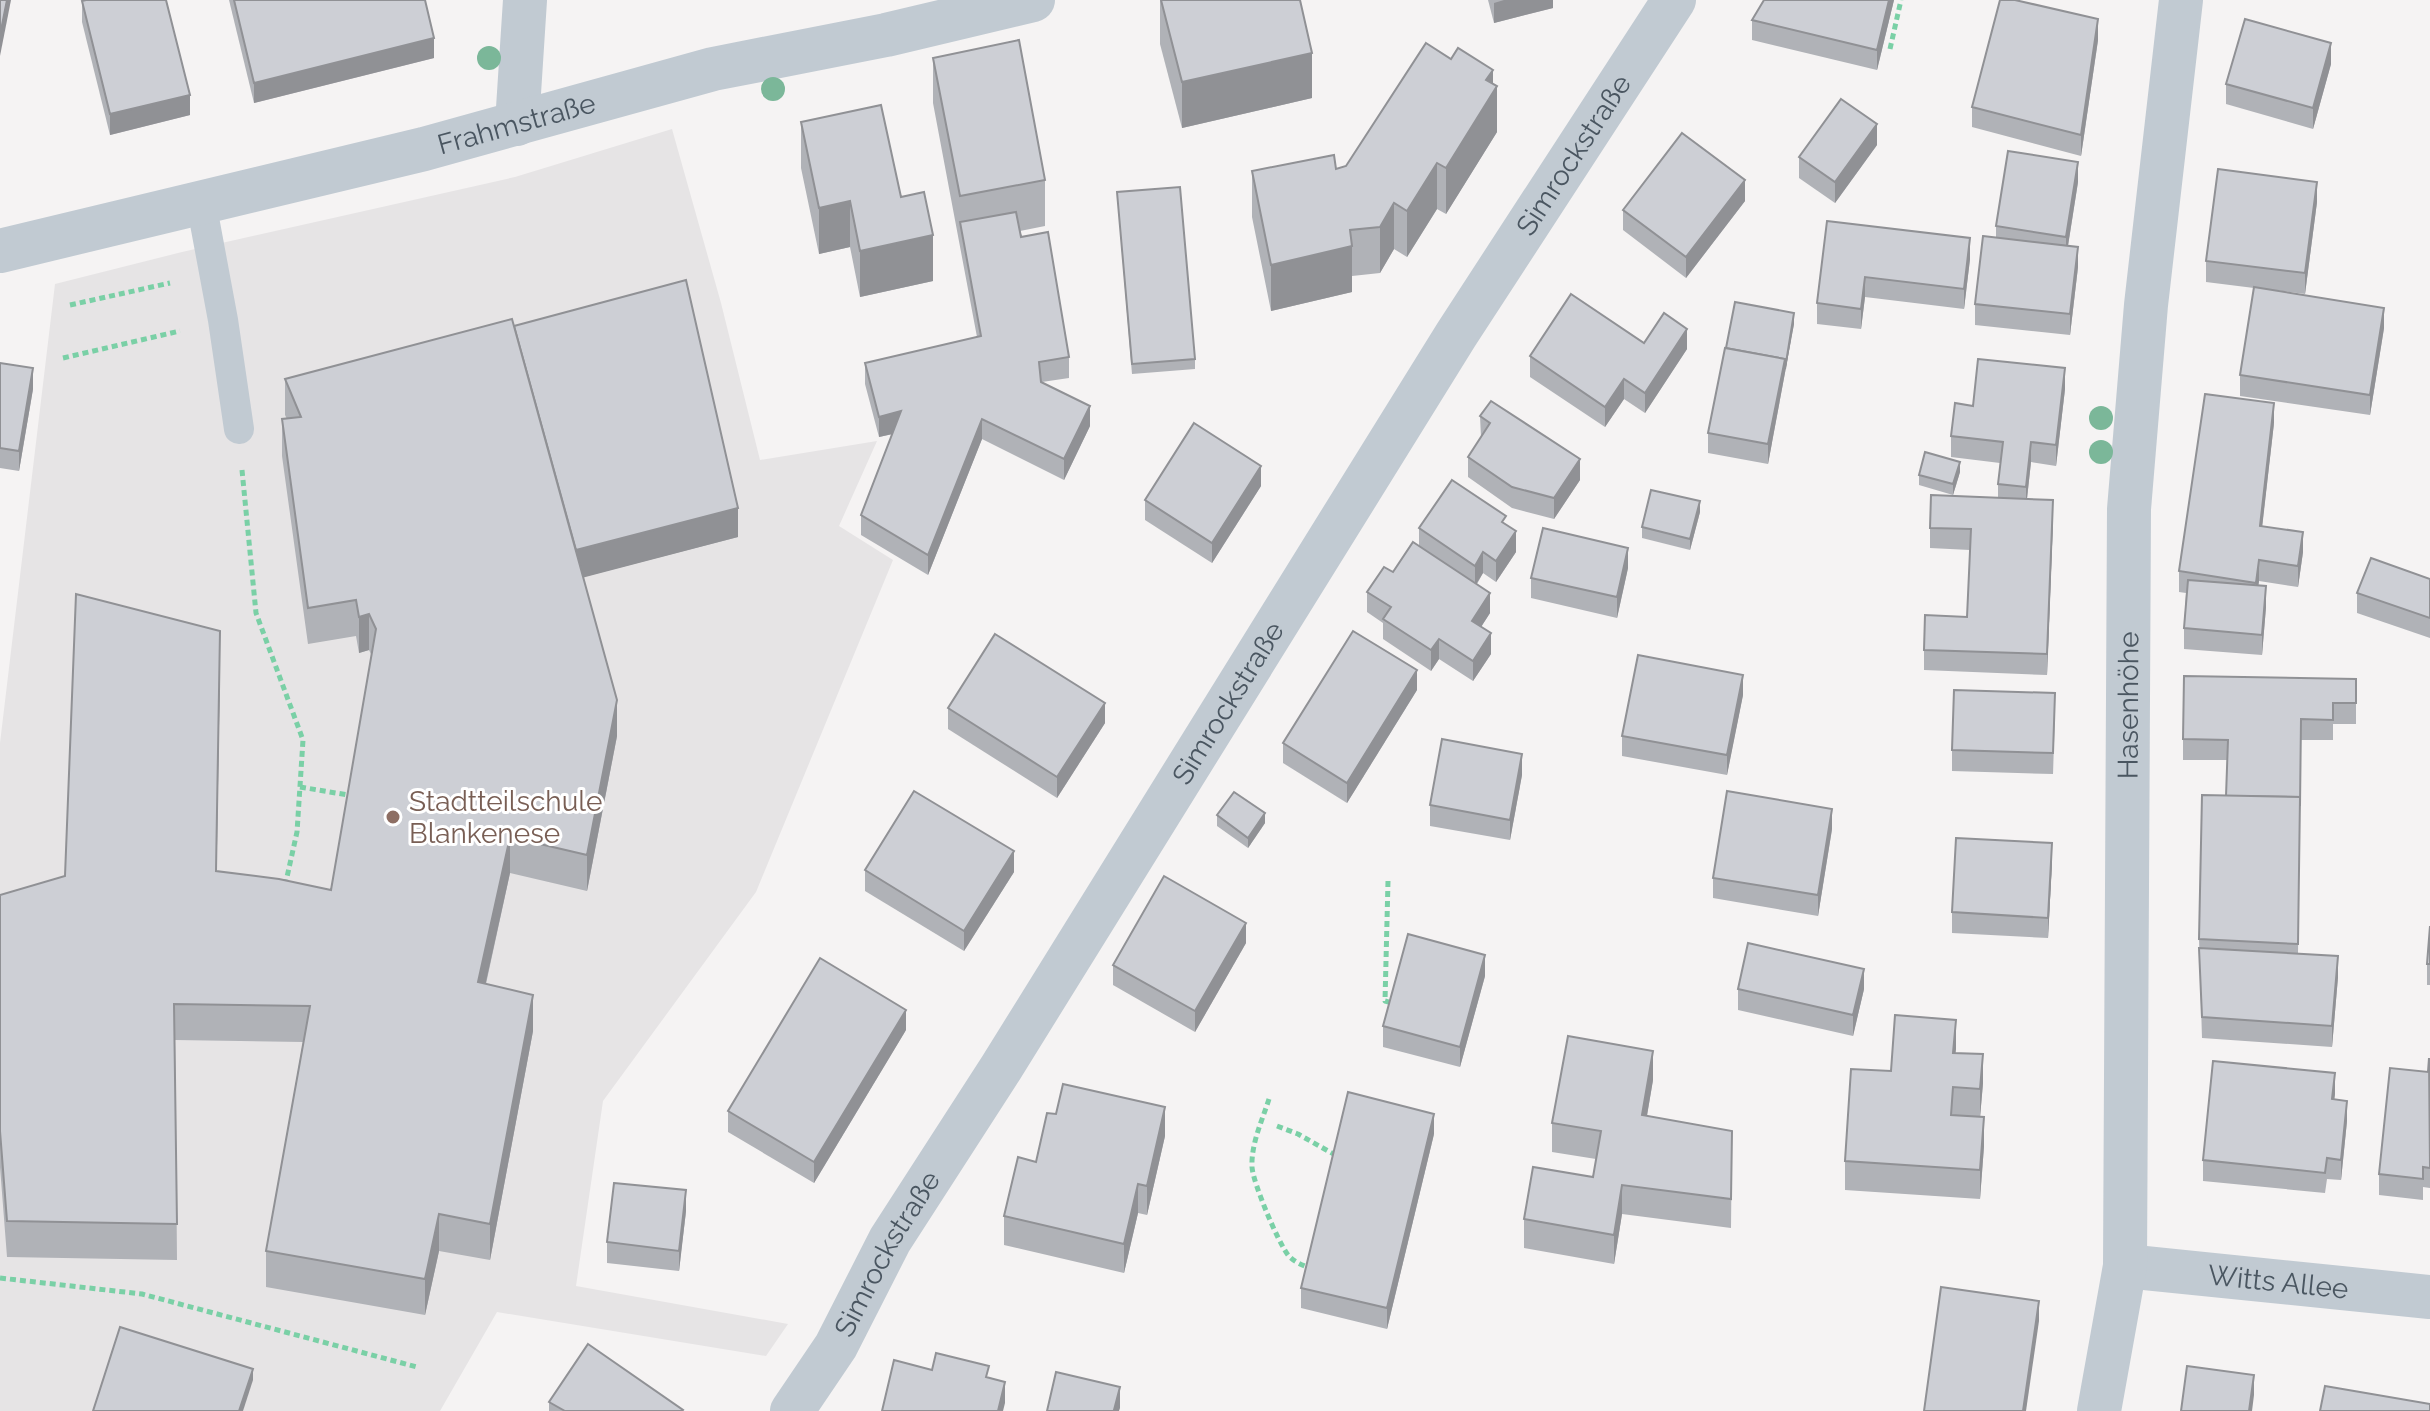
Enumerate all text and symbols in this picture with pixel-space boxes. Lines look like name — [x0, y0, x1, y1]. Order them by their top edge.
street label: Simrockstraße — [1509, 68, 1638, 241]
street label: Frahmstraße — [434, 86, 599, 161]
street label: Simrockstraße — [1165, 616, 1291, 790]
street label: Hasenhöhe — [2112, 631, 2145, 779]
place label: Stadtteilschule Blankenese — [409, 785, 602, 850]
marker: Stadtteilschule Blankenese — [384, 808, 402, 826]
street label: Simrockstraße — [828, 1165, 947, 1342]
street label: Witts Allee — [2206, 1259, 2350, 1306]

